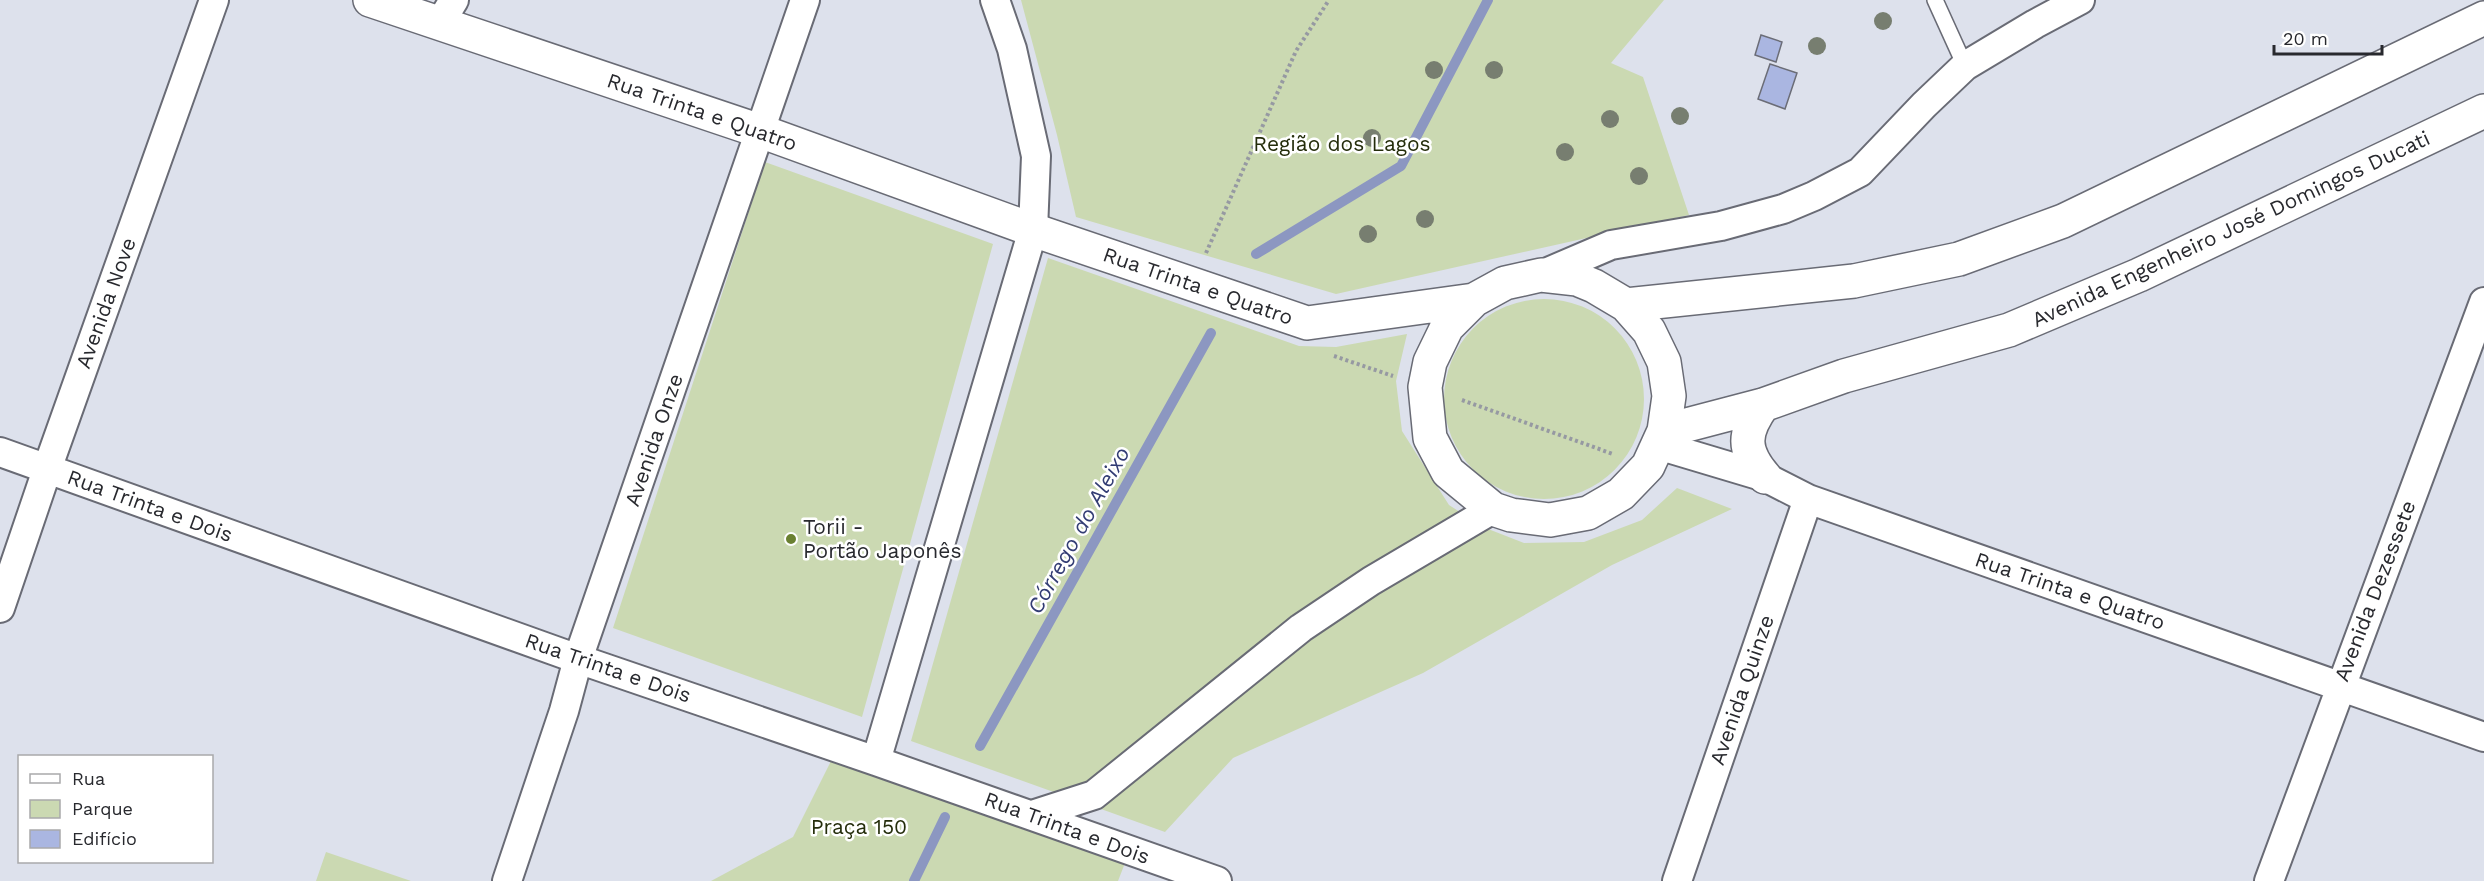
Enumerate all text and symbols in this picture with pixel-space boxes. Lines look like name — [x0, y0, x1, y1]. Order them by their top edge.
scale bar — [2274, 18, 2382, 56]
text: 20 m — [2283, 28, 2328, 49]
street label: Rua Trinta e Quatro — [604, 67, 800, 156]
street label: Avenida Engenheiro José Domingos Ducati — [2028, 125, 2434, 332]
park label: Região dos Lagos — [1253, 131, 1431, 156]
street label: Avenida Nove — [70, 234, 141, 372]
street label: Rua Trinta e Quatro — [1100, 241, 1296, 330]
street label: Avenida Onze — [619, 370, 688, 509]
water label: Córrego do Aleixo — [1022, 442, 1135, 618]
street label: Rua Trinta e Dois — [64, 464, 236, 547]
street label: Avenida Dezessete — [2328, 497, 2421, 685]
place label: Torii - Portão Japonês — [803, 514, 961, 563]
marker: Torii - Portão Japonês — [784, 532, 798, 546]
street label: Rua Trinta e Quatro — [1972, 546, 2168, 635]
street label: Avenida Quinze — [1704, 612, 1779, 768]
street label: Rua Trinta e Dois — [522, 627, 694, 708]
legend — [18, 755, 213, 863]
text: Rua — [72, 768, 105, 789]
street label: Rua Trinta e Dois — [981, 786, 1153, 869]
text: Parque — [72, 798, 133, 819]
park label: Praça 150 — [811, 814, 907, 839]
text: Edifício — [72, 828, 137, 849]

